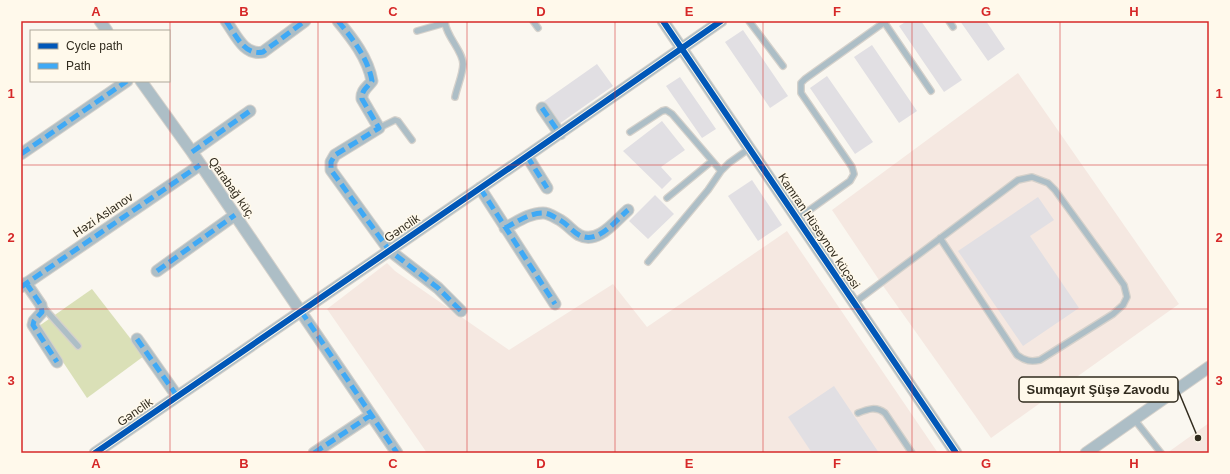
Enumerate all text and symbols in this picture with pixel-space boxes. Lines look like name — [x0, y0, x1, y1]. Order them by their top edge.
text: A — [91, 4, 101, 19]
text: B — [239, 4, 249, 19]
text: C — [388, 4, 398, 19]
text: D — [536, 4, 546, 19]
text: E — [685, 4, 694, 19]
text: F — [833, 4, 841, 19]
text: G — [981, 4, 991, 19]
text: H — [1129, 4, 1139, 19]
legend — [30, 30, 170, 82]
text: Cycle path — [66, 39, 123, 53]
text: Path — [66, 59, 91, 73]
text: 1 — [7, 86, 15, 101]
text: 1 — [1215, 86, 1223, 101]
street label: Qarabağ küç. — [206, 154, 258, 222]
street label: Kamran Hüseynov küçəsi — [775, 171, 863, 291]
street label: Həzi Aslanov — [70, 190, 136, 240]
street label: Gənclik — [381, 210, 423, 245]
text: 2 — [7, 230, 15, 245]
text: 2 — [1215, 230, 1223, 245]
text: 3 — [7, 373, 15, 388]
text: 3 — [1215, 373, 1223, 388]
callout: Sumqayıt Şüşə Zavodu — [1019, 377, 1178, 402]
text: Sumqayıt Şüşə Zavodu — [1026, 382, 1170, 397]
street label: Gənclik — [115, 394, 156, 429]
text: A — [91, 456, 101, 471]
text: B — [239, 456, 249, 471]
text: C — [388, 456, 398, 471]
text: D — [536, 456, 546, 471]
text: E — [685, 456, 694, 471]
text: F — [833, 456, 841, 471]
text: G — [981, 456, 991, 471]
text: H — [1129, 456, 1139, 471]

